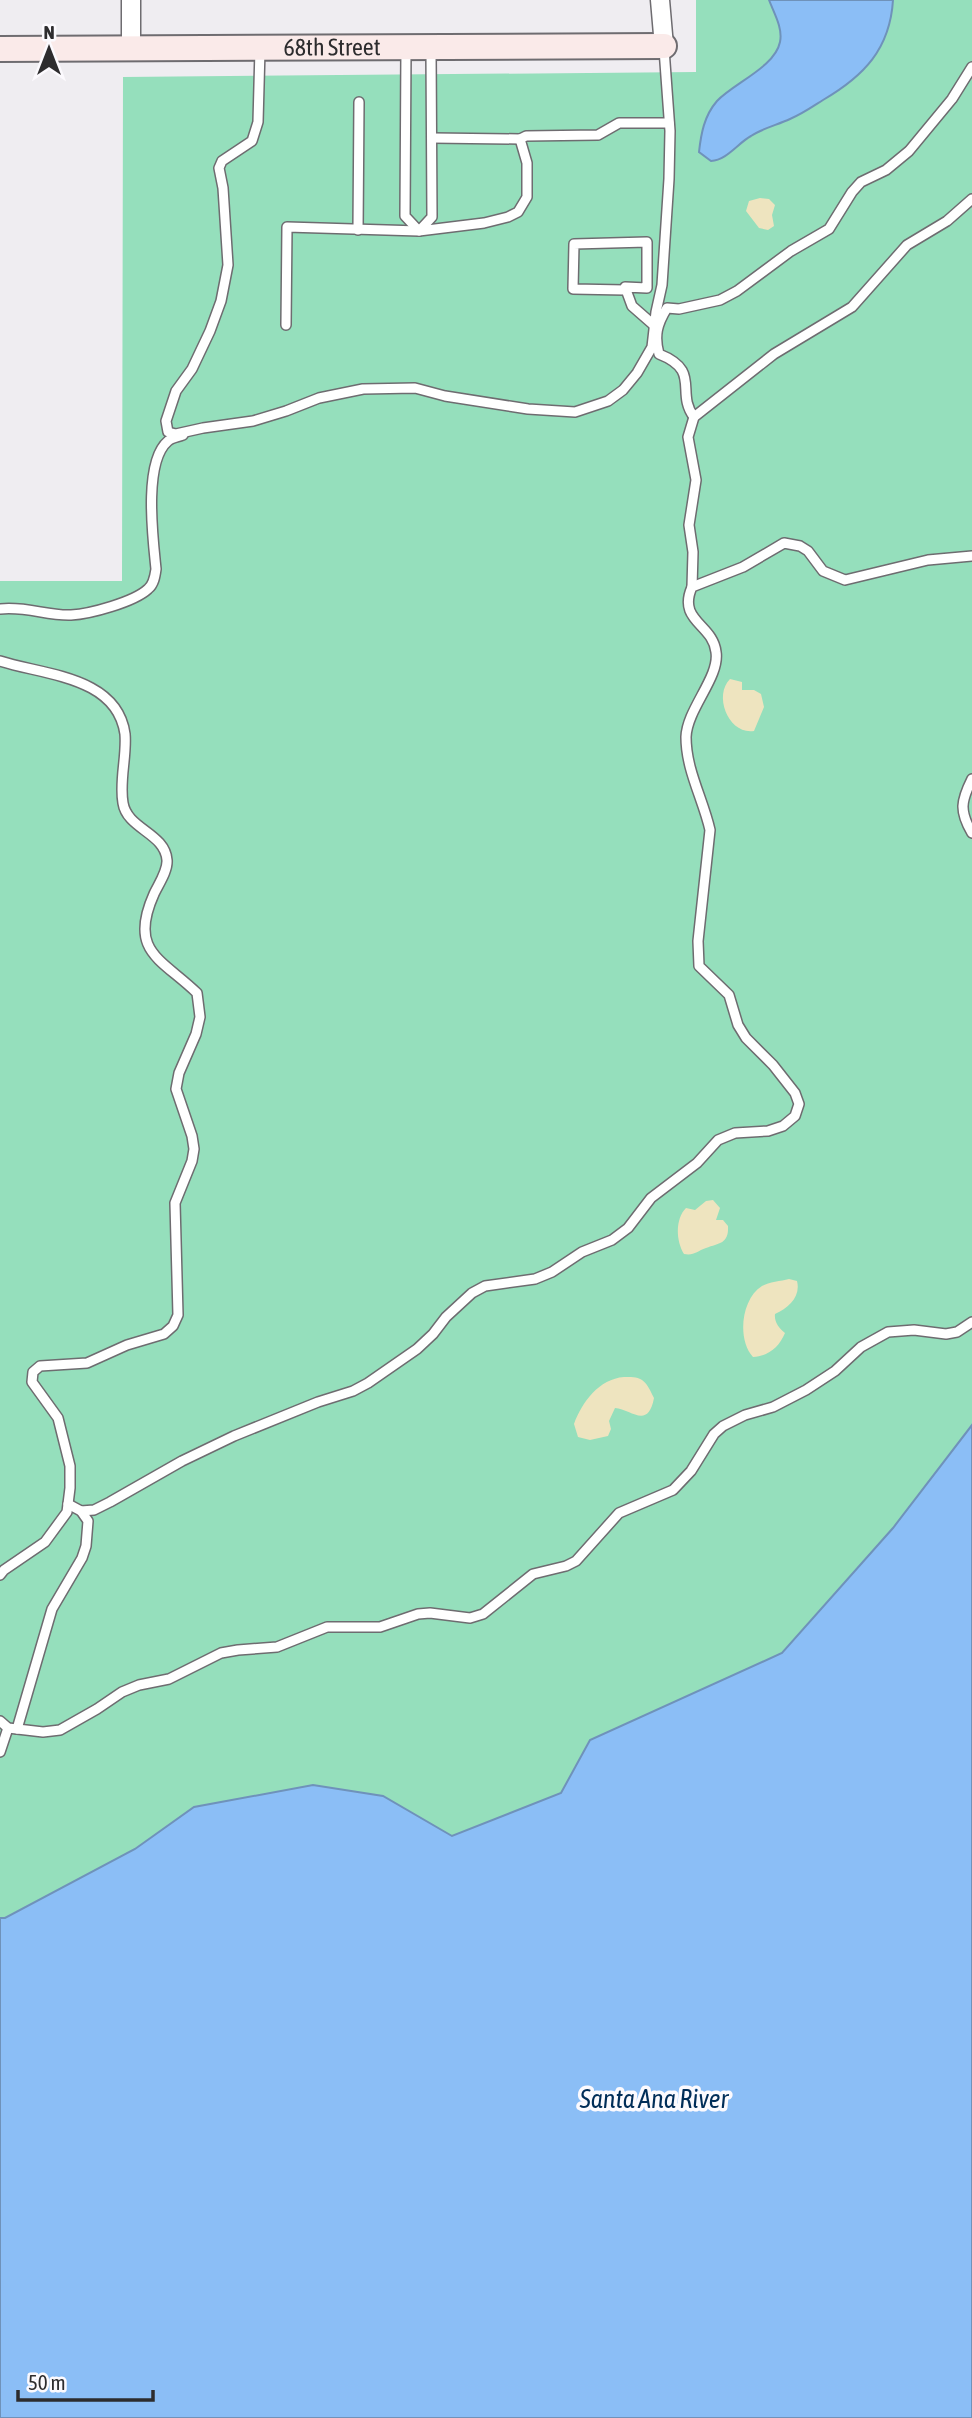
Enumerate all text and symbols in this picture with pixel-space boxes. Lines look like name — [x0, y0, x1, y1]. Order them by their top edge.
north arrow — [14, 14, 84, 84]
text: N — [43, 21, 55, 43]
street label: 68th Street — [283, 33, 381, 61]
water label: Santa Ana River — [579, 2084, 730, 2114]
scale bar — [18, 2358, 152, 2402]
text: 50 m — [28, 2370, 66, 2394]

